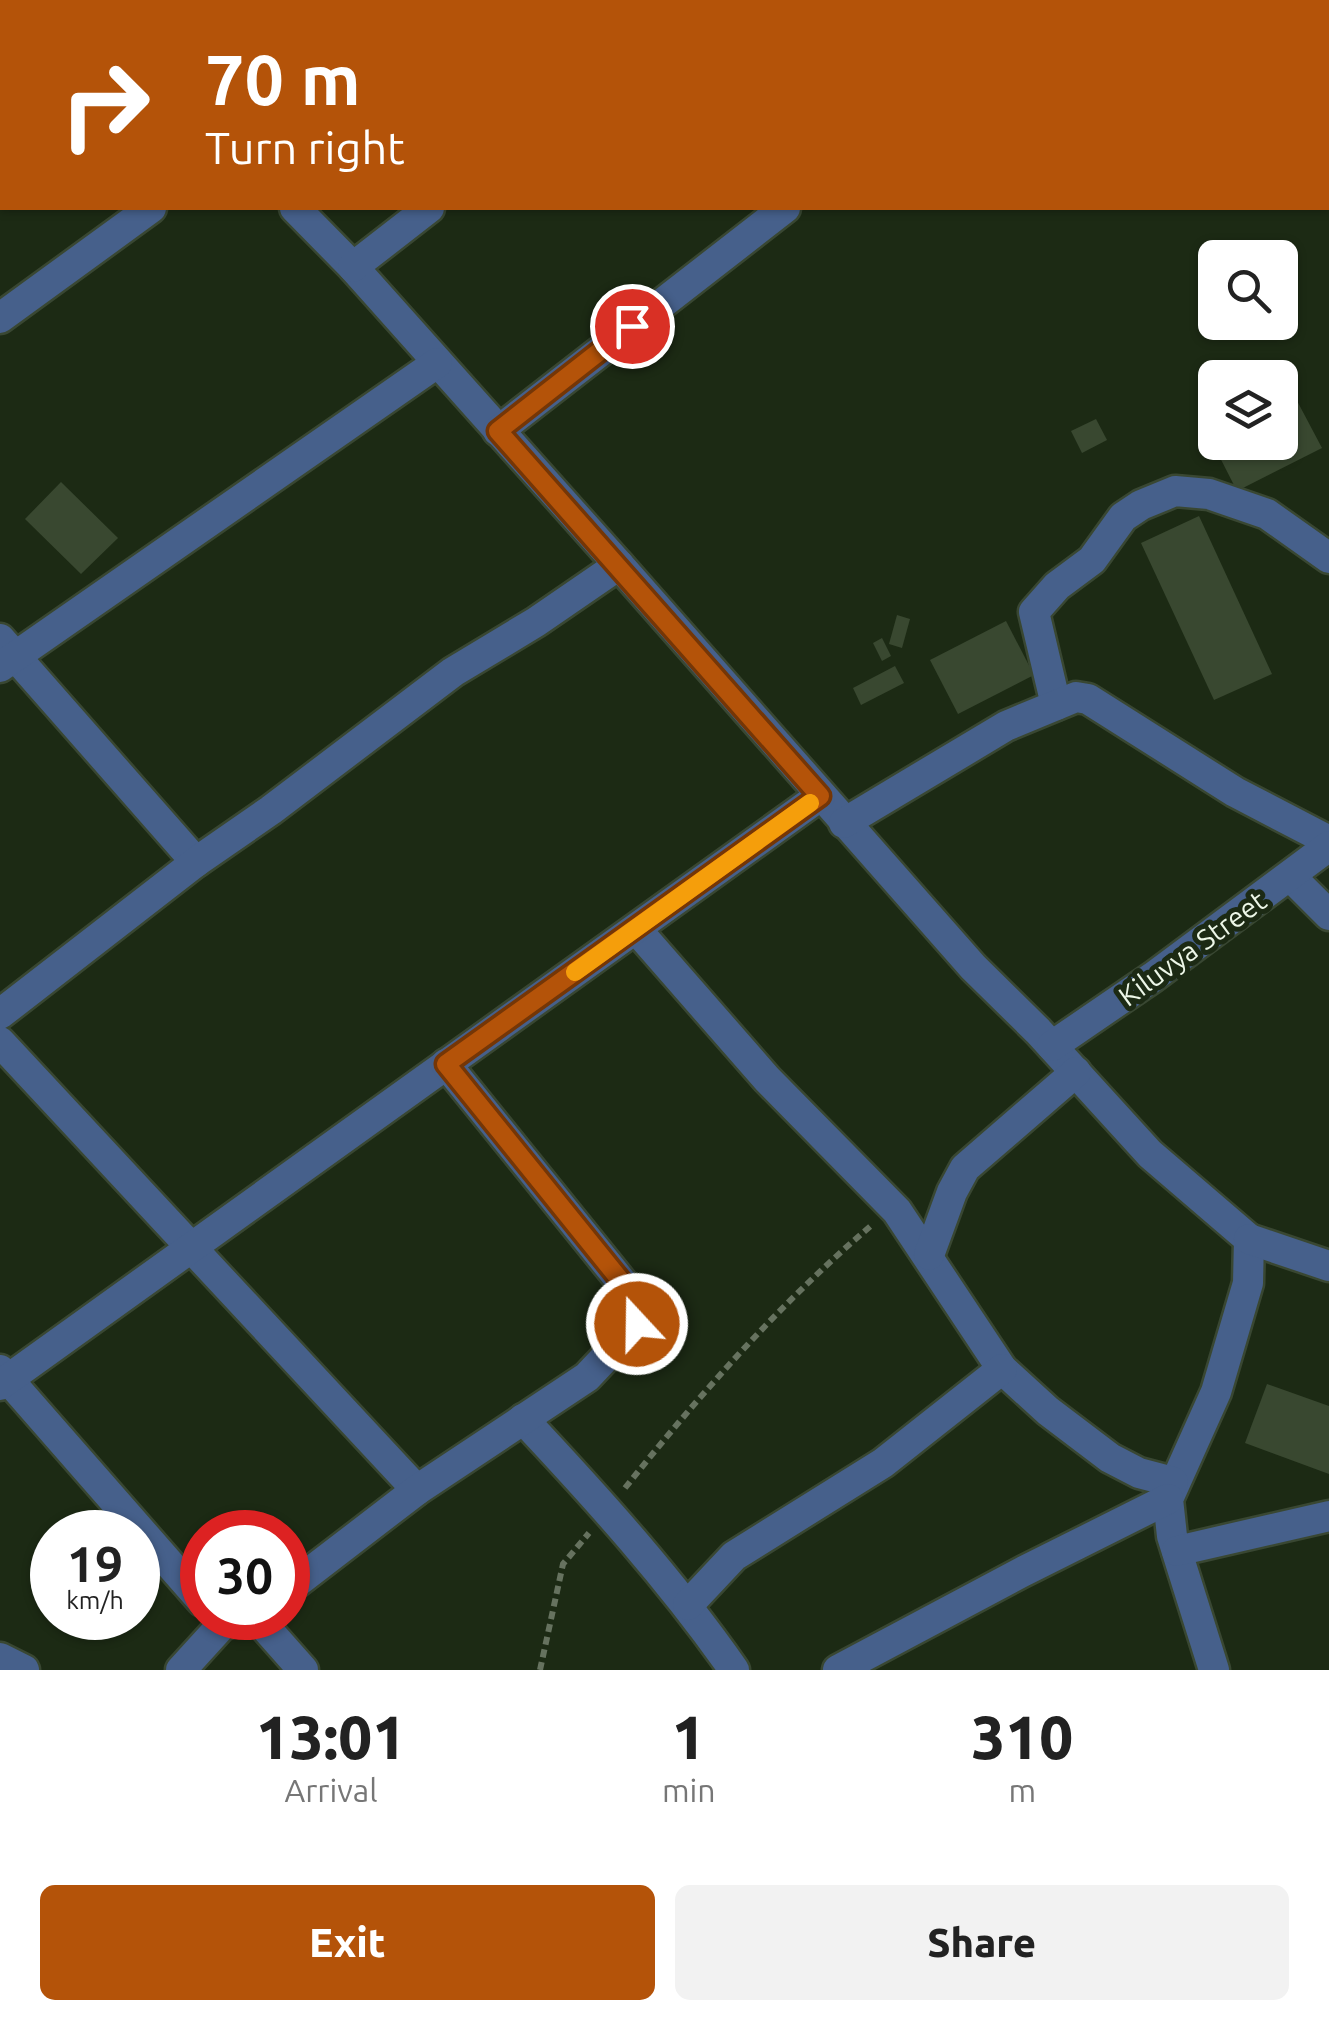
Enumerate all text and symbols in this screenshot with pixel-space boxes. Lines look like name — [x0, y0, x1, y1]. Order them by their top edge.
icon: right — [40, 40, 170, 170]
text: 70 m — [205, 40, 361, 118]
text: Turn right — [205, 122, 405, 173]
map controls — [1198, 240, 1298, 460]
button: search — [1198, 240, 1298, 340]
pin — [590, 284, 675, 369]
icon: arrive — [605, 299, 660, 354]
button: layers — [1198, 360, 1298, 460]
street label: Kiluvya Street — [1112, 884, 1272, 1012]
position arrow — [585, 1272, 689, 1376]
speed limit sign: 30 — [180, 1510, 310, 1640]
text: 19 — [67, 1535, 123, 1591]
text: km/h — [66, 1586, 124, 1614]
text: 13:01 — [256, 1703, 406, 1770]
text: 1 — [672, 1703, 706, 1770]
text: 310 — [972, 1703, 1073, 1770]
text: Arrival — [284, 1772, 378, 1808]
text: min — [662, 1772, 716, 1808]
text: m — [1008, 1772, 1036, 1808]
button: Exit — [40, 1885, 655, 2000]
button: Share — [675, 1885, 1289, 2000]

